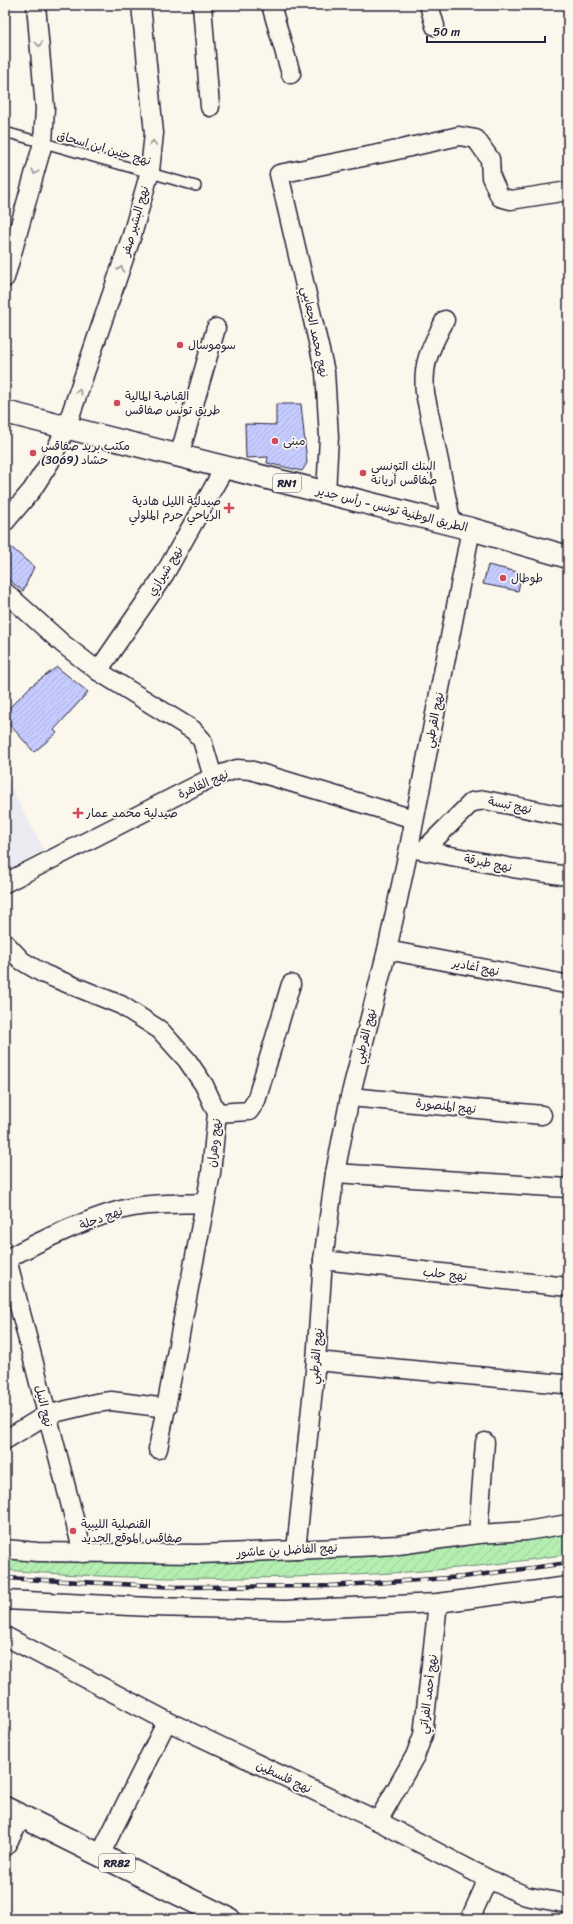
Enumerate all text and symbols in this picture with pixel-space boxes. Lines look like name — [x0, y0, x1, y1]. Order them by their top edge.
scale bar — [427, 18, 545, 44]
text: 50 m — [433, 21, 460, 43]
one-way arrow — [34, 41, 43, 47]
street label: نهج حنين ابن اسحاق — [54, 124, 154, 172]
one-way arrow — [149, 140, 158, 146]
one-way arrow — [31, 169, 39, 176]
street label: نهج البشير صفر — [114, 183, 156, 260]
one-way arrow — [116, 265, 125, 272]
street label: نهج محمد الجعايبي — [295, 285, 335, 379]
place label: سوموسال — [188, 334, 236, 356]
marker: سوموسال — [175, 340, 185, 350]
place label: القباضة المالية طريق تونس صفاقس — [125, 385, 220, 421]
one-way arrow — [74, 388, 82, 395]
marker: القباضة المالية طريق تونس صفاقس — [112, 398, 122, 408]
place label: مبنى — [283, 430, 306, 452]
place label: مكتب بريد صفاقس حشاد (3069) — [41, 435, 130, 471]
marker: مبنى — [270, 436, 280, 446]
marker: مكتب بريد صفاقس حشاد (3069) — [28, 448, 38, 458]
place label: البنك التونسي صفاقس أريانة — [371, 455, 437, 491]
marker: البنك التونسي صفاقس أريانة — [358, 468, 368, 478]
road number: RN1 — [273, 474, 301, 492]
street label: الطريق الوطنية تونس - رأس جدير — [313, 479, 470, 539]
place label: صيدلية الليل هادية الرياحي حرم الملولي — [129, 490, 221, 526]
marker: صيدلية الليل هادية الرياحي حرم الملولي — [224, 503, 234, 513]
street label: نهج شيرازي — [141, 542, 189, 600]
place label: طوطال — [511, 567, 543, 589]
marker: طوطال — [498, 573, 508, 583]
street label: نهج القرطبي — [418, 690, 450, 750]
street label: نهج القاهرة — [174, 763, 232, 805]
street label: نهج تبسة — [486, 790, 534, 820]
place label: صيدلية محمد عمار — [85, 802, 178, 824]
marker: صيدلية محمد عمار — [73, 808, 83, 818]
street label: نهج طبرقة — [462, 848, 514, 878]
street label: نهج أغادير — [450, 951, 501, 982]
street label: نهج القرطبي — [347, 1006, 383, 1066]
street label: نهج المنصورة — [415, 1092, 477, 1120]
street label: نهج وهران — [200, 1117, 228, 1169]
street label: نهج دجلة — [76, 1200, 126, 1236]
street label: نهج حلب — [422, 1261, 468, 1287]
street label: نهج القرطبي — [303, 1327, 329, 1385]
street label: نهج النيل — [28, 1383, 60, 1429]
place label: القنصلية الليبية صفاقس الموقع الجديد — [81, 1513, 182, 1549]
marker: القنصلية الليبية صفاقس الموقع الجديد — [68, 1526, 78, 1536]
street label: نهج الفاضل بن عاشور — [235, 1536, 338, 1564]
street label: نهج أحمد الفراتي — [412, 1653, 444, 1735]
street label: نهج فلسطين — [252, 1754, 316, 1800]
road number: RR82 — [99, 1854, 135, 1872]

